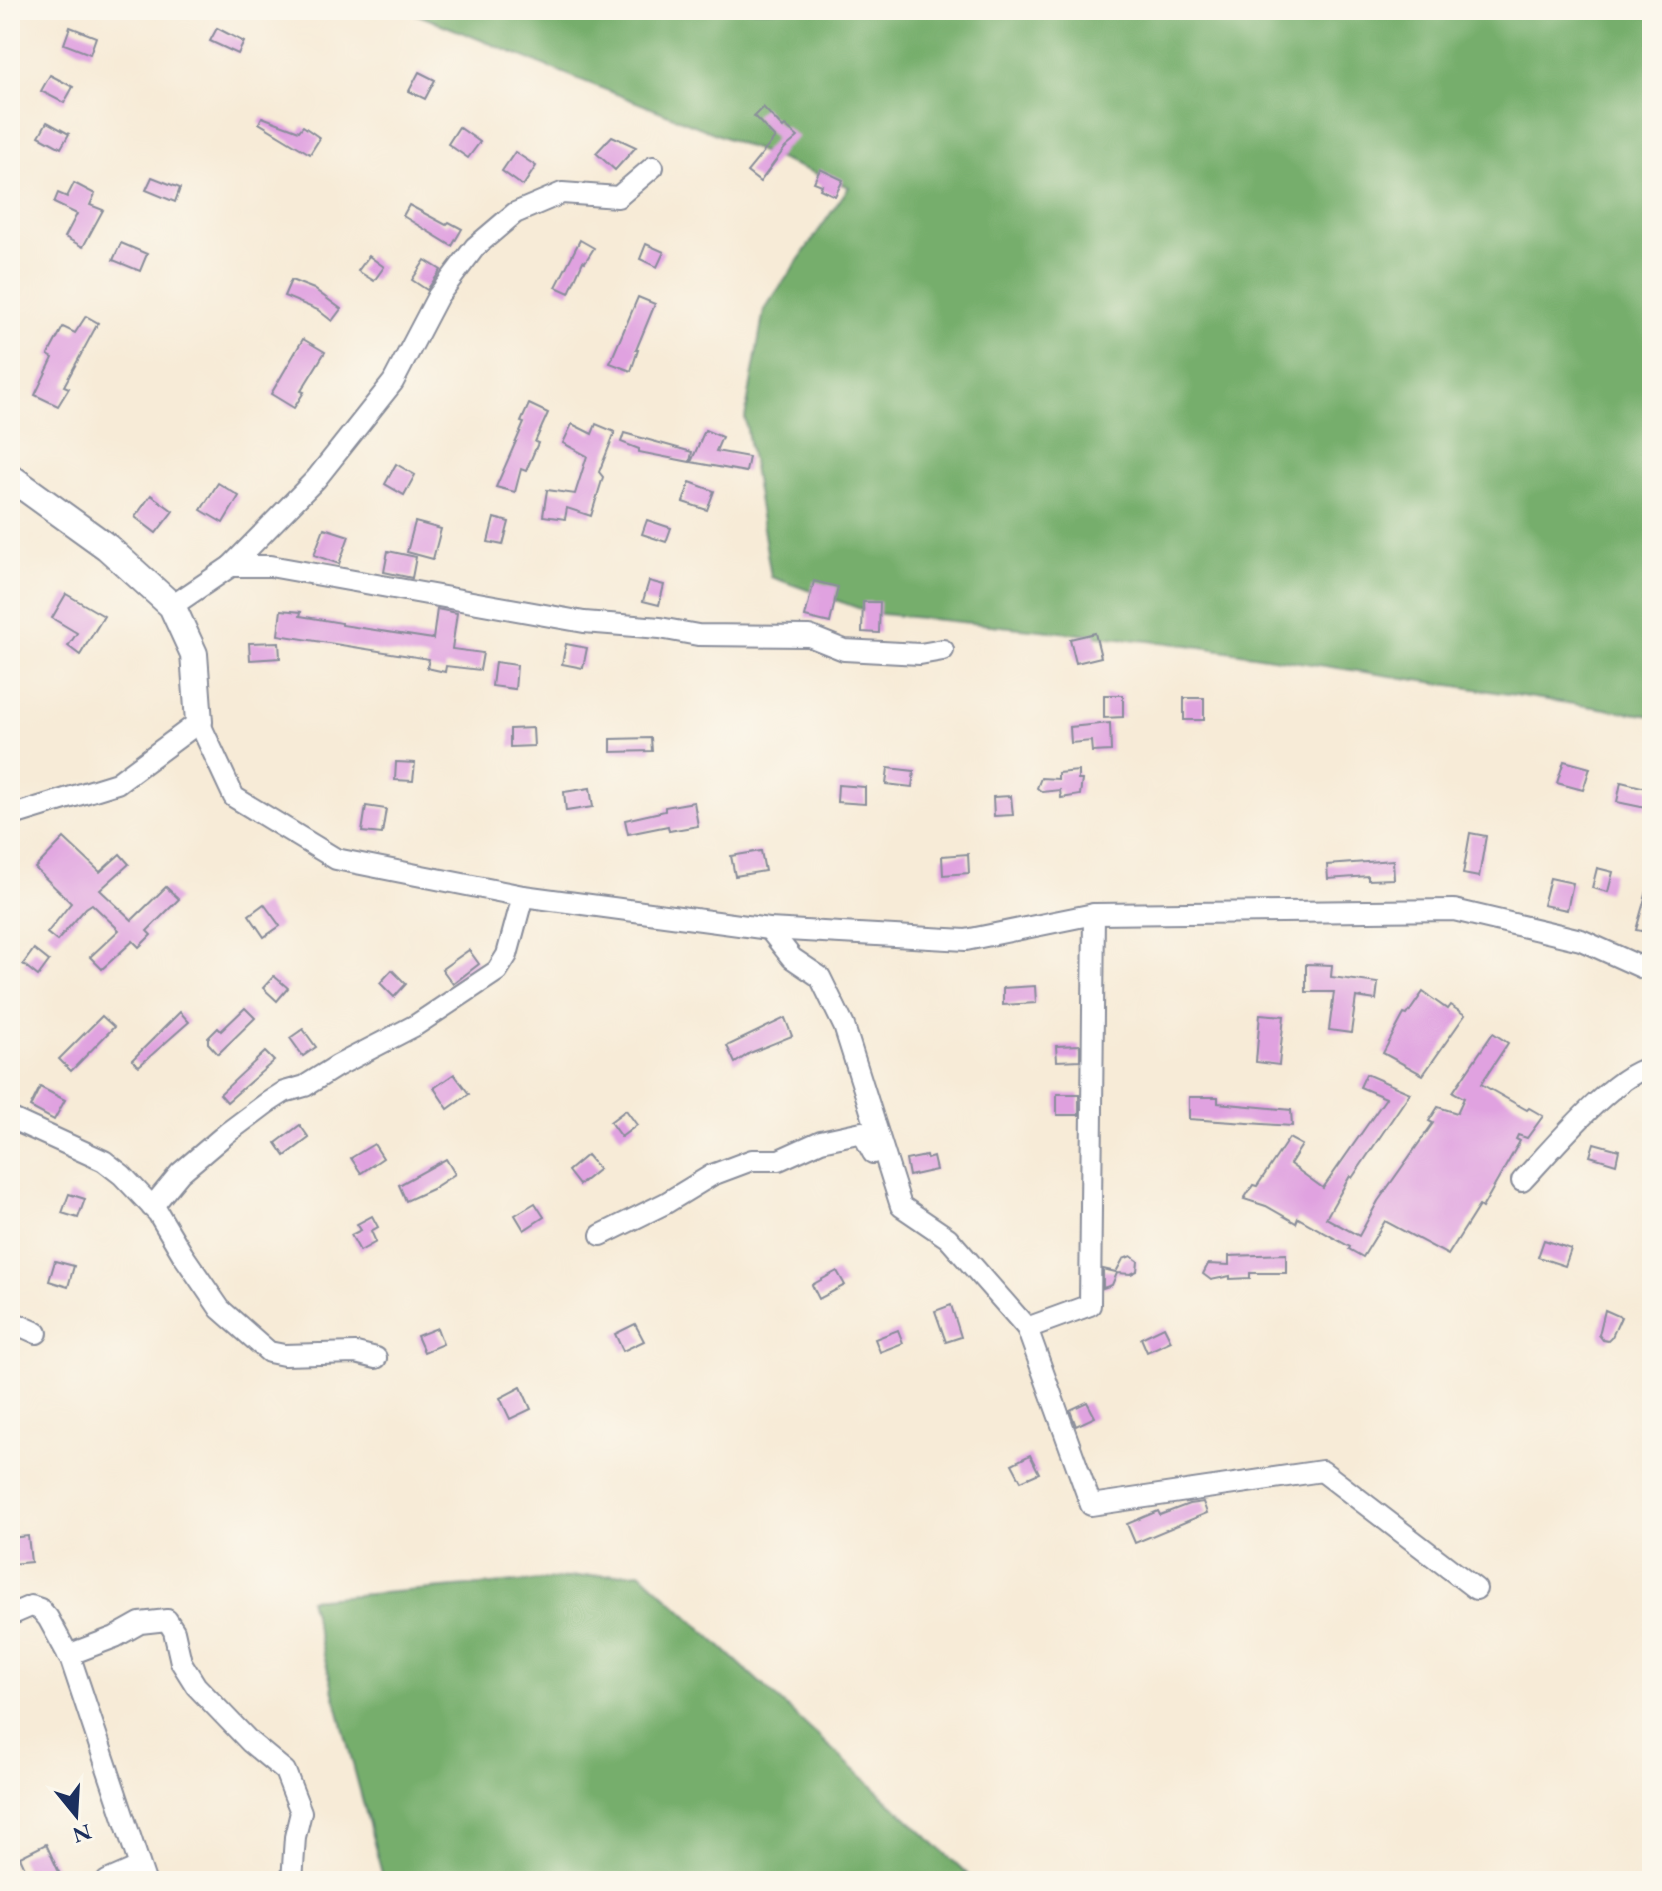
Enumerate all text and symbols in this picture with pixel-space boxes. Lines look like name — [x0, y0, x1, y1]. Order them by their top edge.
north arrow — [36, 1775, 116, 1855]
text: N — [69, 1817, 95, 1850]

